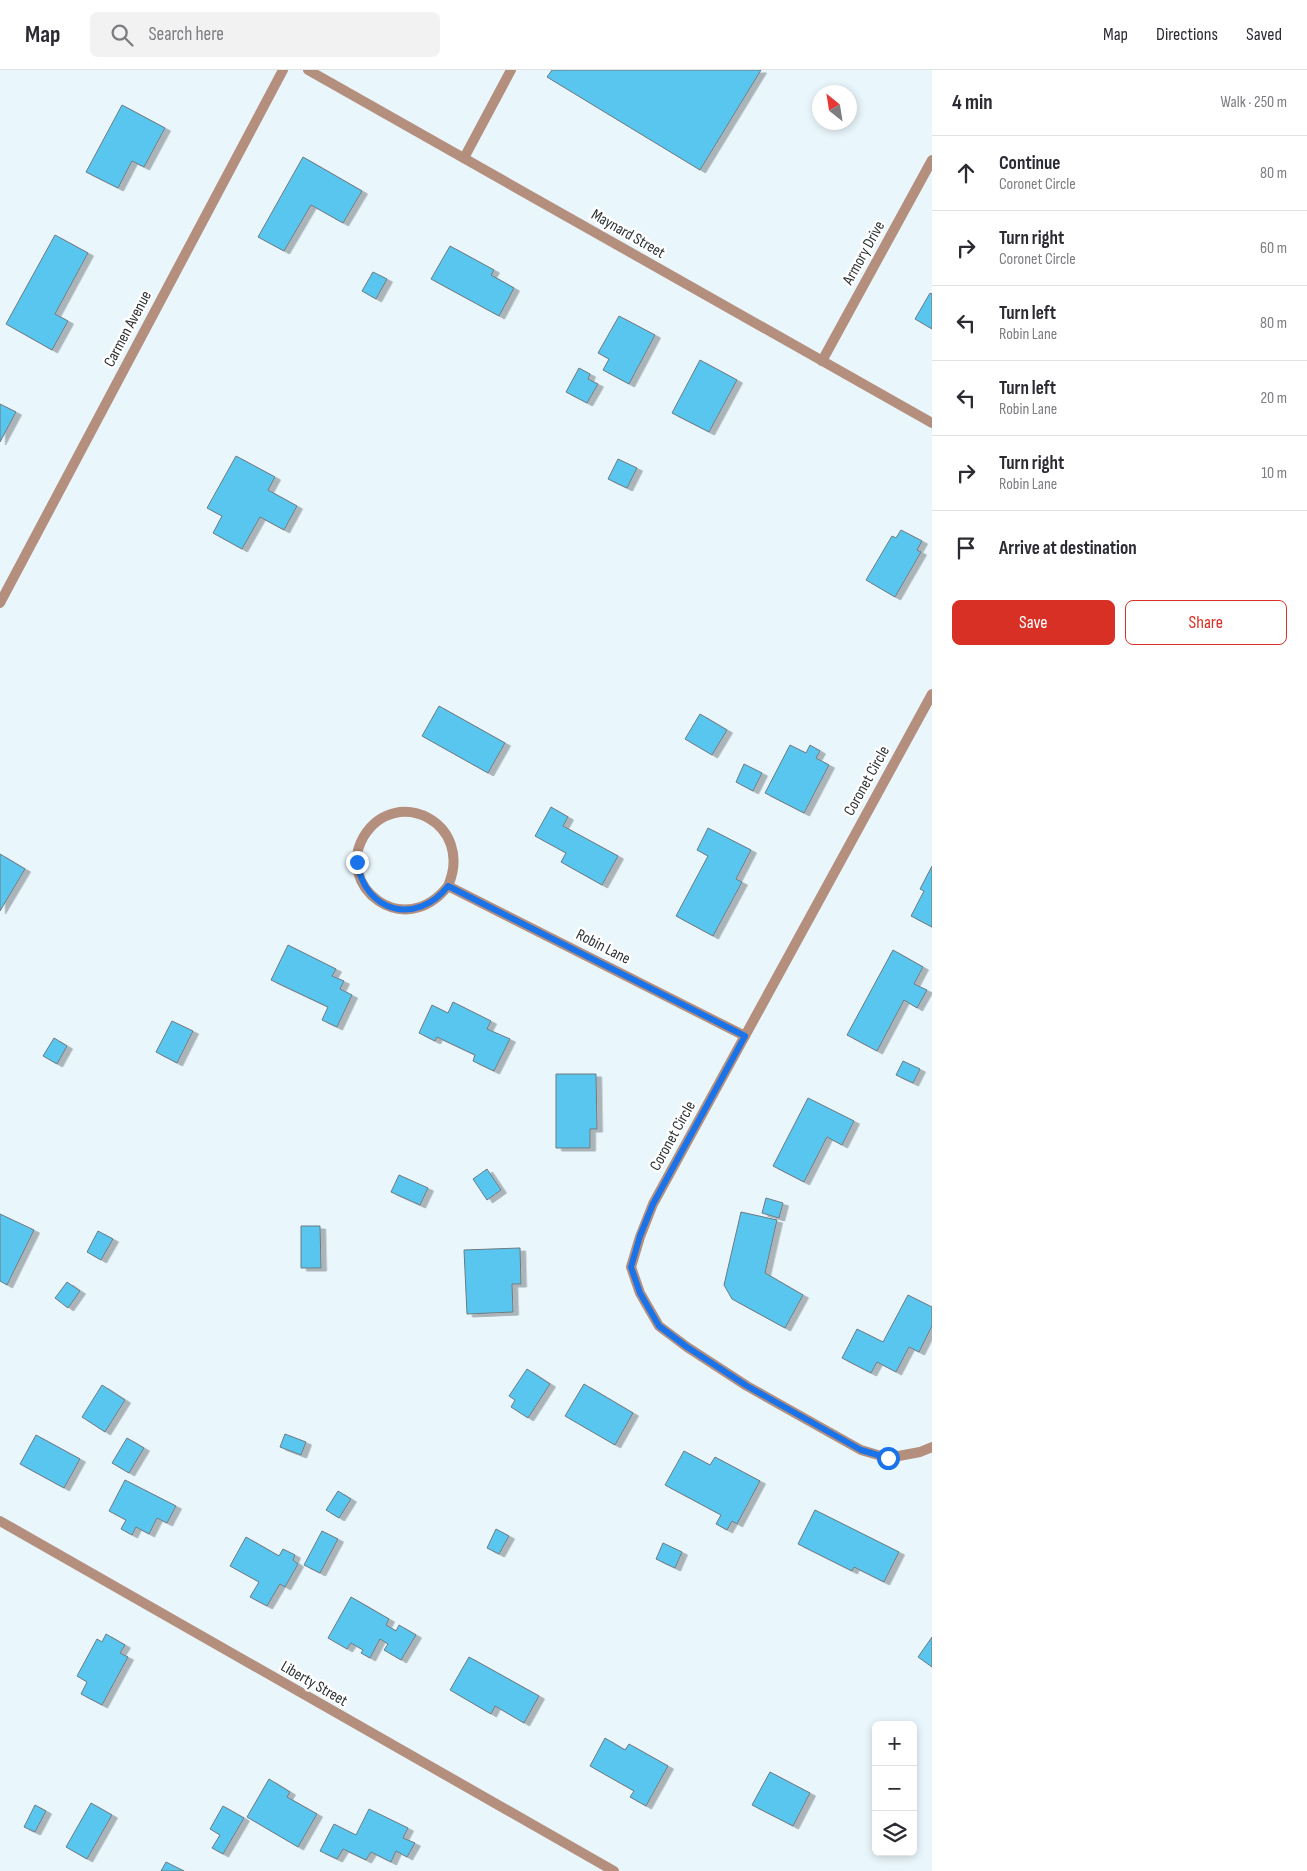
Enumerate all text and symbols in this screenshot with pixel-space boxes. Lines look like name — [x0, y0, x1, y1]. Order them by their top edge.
search box — [90, 12, 440, 57]
text: Map — [25, 20, 60, 49]
icon: search — [108, 21, 136, 49]
text: Search here — [148, 23, 224, 46]
text: Map — [1103, 24, 1128, 45]
text: Directions — [1156, 24, 1218, 45]
text: Saved — [1246, 24, 1282, 45]
north arrow — [812, 85, 857, 130]
text: 4 min — [952, 90, 993, 115]
text: Walk · 250 m — [1221, 93, 1287, 112]
text: Continue — [999, 152, 1060, 175]
icon: ahead — [952, 159, 980, 187]
text: 80 m — [1260, 164, 1287, 183]
text: Coronet Circle — [999, 175, 1076, 194]
street label: Maynard Street — [588, 205, 668, 263]
street label: Armory Drive — [838, 218, 889, 289]
text: Turn right — [999, 227, 1064, 250]
icon: right — [952, 234, 980, 262]
text: 60 m — [1260, 239, 1287, 258]
text: Coronet Circle — [999, 250, 1076, 269]
street label: Carmen Avenue — [100, 288, 156, 370]
text: Turn left — [999, 302, 1056, 325]
icon: left — [952, 309, 980, 337]
text: 80 m — [1260, 314, 1287, 333]
text: Robin Lane — [999, 325, 1057, 344]
text: Turn left — [999, 377, 1056, 400]
icon: left — [952, 384, 980, 412]
text: 20 m — [1260, 389, 1287, 408]
text: Robin Lane — [999, 400, 1057, 419]
text: Turn right — [999, 452, 1064, 475]
icon: right — [952, 459, 980, 487]
text: 10 m — [1261, 464, 1287, 483]
text: Robin Lane — [999, 475, 1057, 494]
icon: arrive — [952, 534, 980, 562]
text: Arrive at destination — [999, 537, 1137, 560]
button: Save — [952, 600, 1115, 645]
button: Share — [1125, 600, 1287, 645]
street label: Coronet Circle — [840, 743, 894, 819]
route end — [346, 851, 369, 874]
street label: Robin Lane — [573, 925, 633, 969]
street label: Coronet Circle — [646, 1098, 700, 1174]
route start — [877, 1447, 900, 1470]
street label: Liberty Street — [277, 1657, 351, 1711]
map controls — [872, 1721, 917, 1856]
button: + — [872, 1721, 917, 1766]
button: − — [872, 1766, 917, 1811]
button: layers — [872, 1811, 917, 1856]

